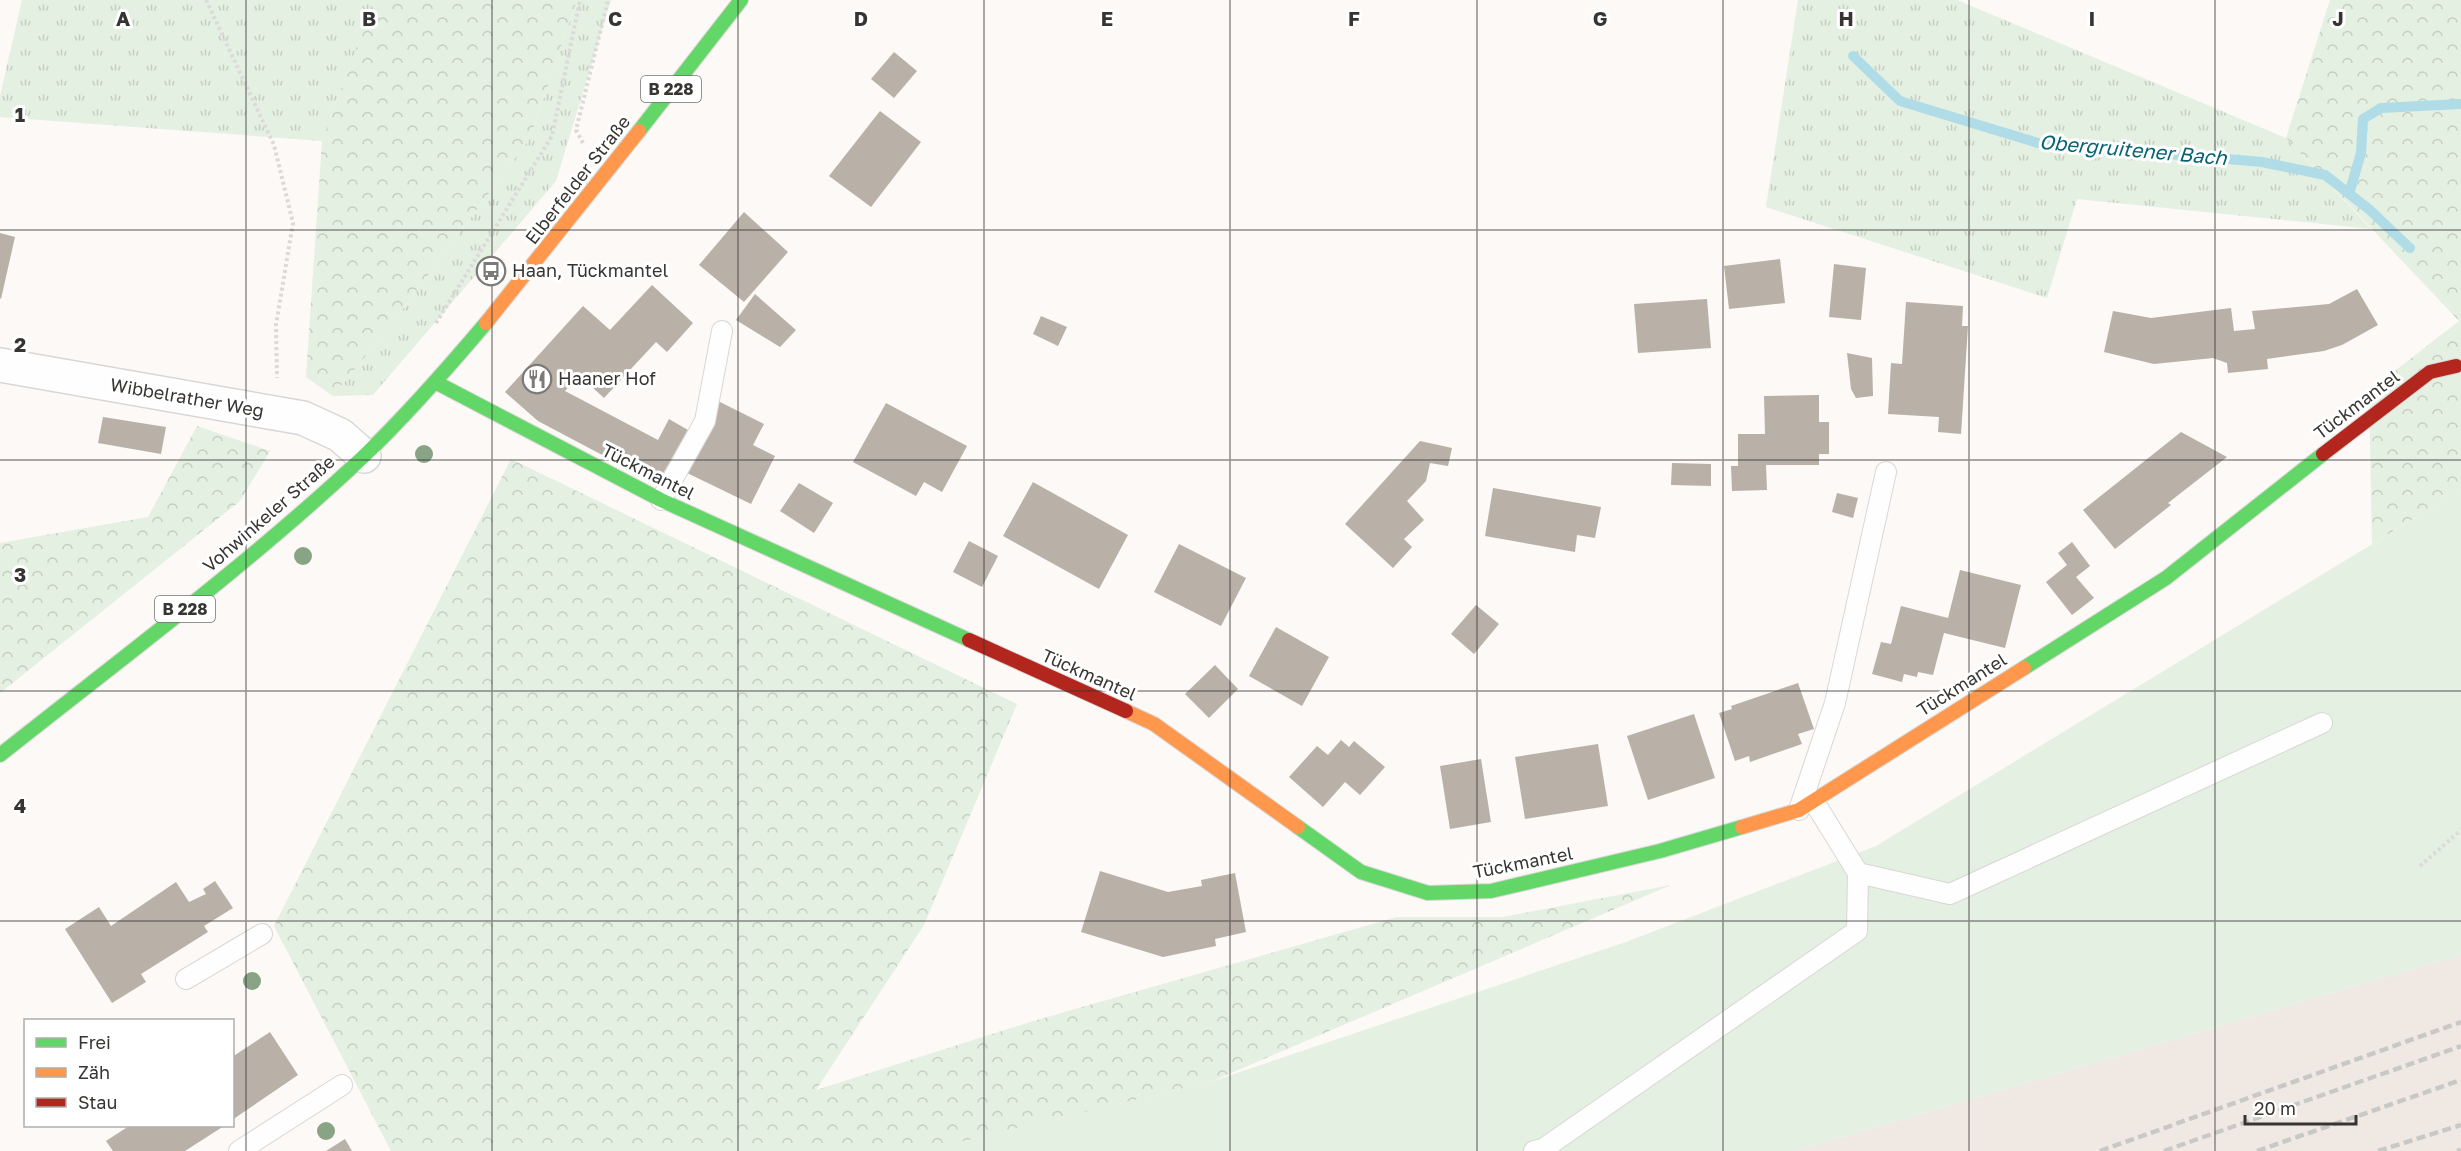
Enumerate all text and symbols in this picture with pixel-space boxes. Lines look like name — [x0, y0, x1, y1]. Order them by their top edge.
text: A — [116, 6, 130, 30]
text: B — [362, 6, 376, 30]
text: C — [608, 6, 622, 30]
text: D — [854, 6, 868, 30]
text: E — [1101, 6, 1113, 30]
text: F — [1348, 6, 1360, 30]
text: G — [1593, 6, 1607, 30]
text: H — [1838, 6, 1854, 30]
text: I — [2089, 6, 2095, 30]
text: J — [2332, 6, 2344, 30]
road number: B 228 — [641, 76, 701, 102]
text: 1 — [15, 102, 25, 126]
street label: Elberfelder Straße — [520, 111, 634, 248]
water label: Obergruitener Bach — [2038, 129, 2229, 170]
bus stop icon: Haan, Tückmantel — [475, 255, 507, 287]
place label: Haan, Tückmantel — [512, 259, 668, 281]
text: 2 — [14, 332, 26, 356]
restaurant icon: Haaner Hof — [521, 363, 553, 395]
street label: Tückmantel — [2309, 365, 2404, 443]
place label: Haaner Hof — [558, 367, 656, 389]
street label: Wibbelrather Weg — [109, 373, 266, 421]
street label: Tückmantel — [598, 438, 699, 504]
street label: Vohwinkeler Straße — [198, 450, 339, 576]
text: 3 — [14, 562, 26, 586]
road number: B 228 — [155, 596, 215, 622]
street label: Tückmantel — [1039, 643, 1140, 705]
street label: Tückmantel — [1913, 648, 2010, 720]
text: 4 — [14, 793, 26, 817]
street label: Tückmantel — [1471, 842, 1575, 882]
legend — [24, 1019, 234, 1127]
text: Frei — [78, 1031, 111, 1053]
text: Zäh — [78, 1061, 110, 1083]
scale bar — [2245, 1088, 2356, 1126]
text: Stau — [78, 1091, 117, 1113]
text: 20 m — [2254, 1097, 2296, 1119]

